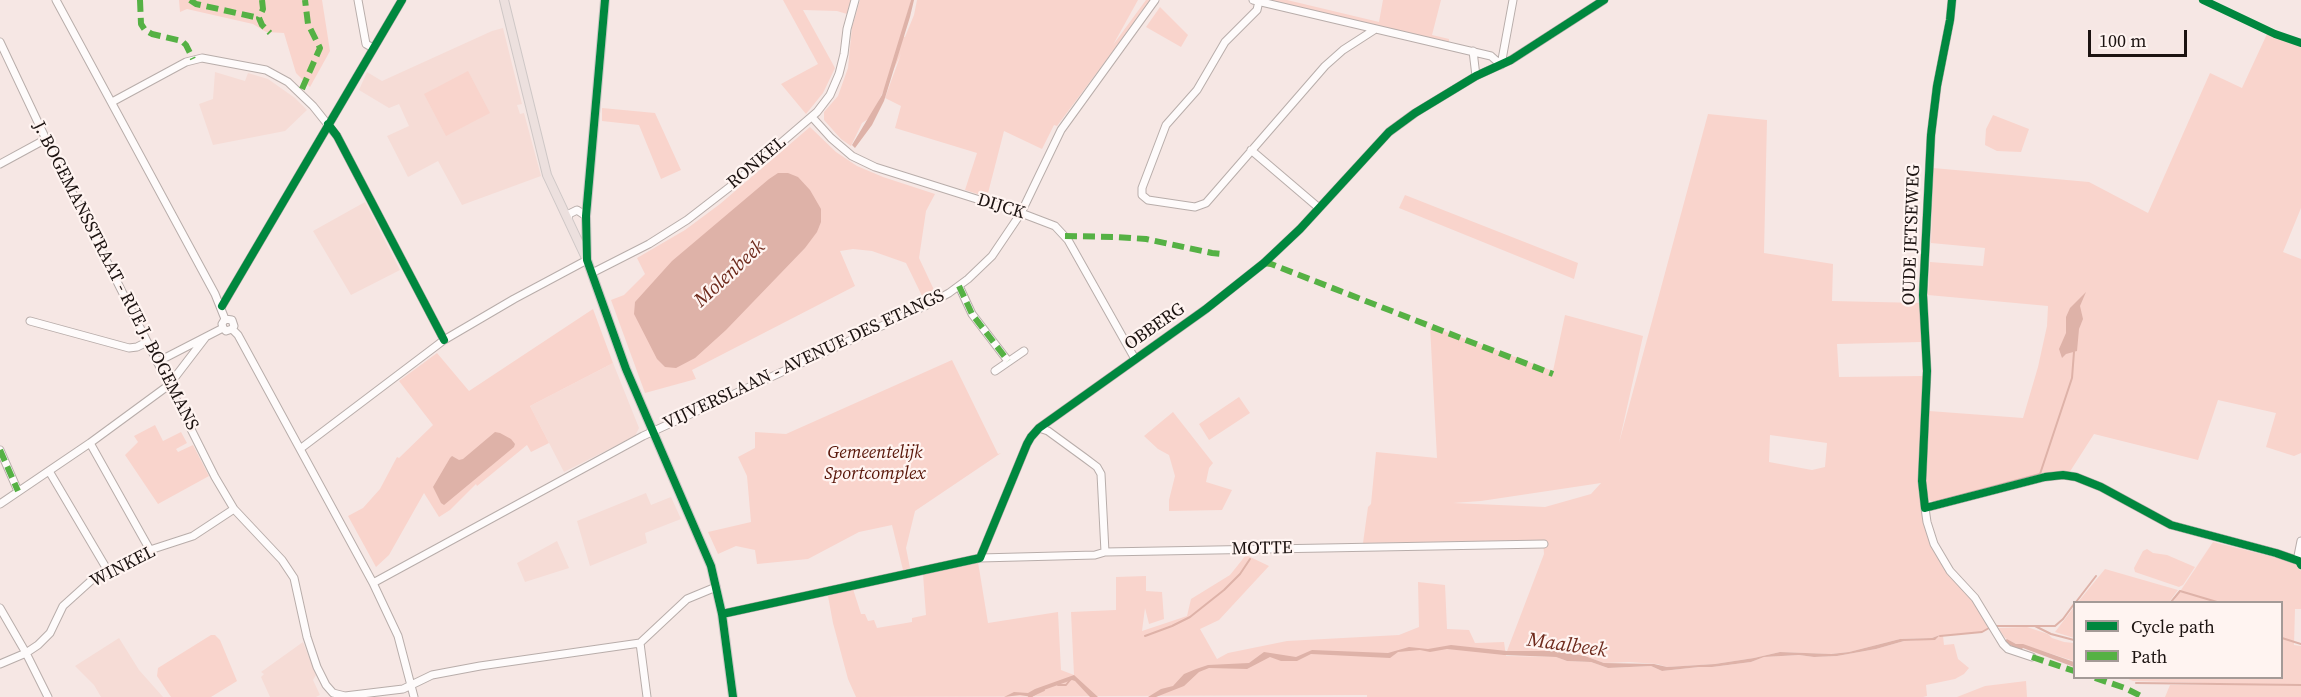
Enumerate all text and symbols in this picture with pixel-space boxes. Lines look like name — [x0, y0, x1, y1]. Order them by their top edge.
scale bar — [2091, 18, 2190, 56]
text: 100 m — [2099, 28, 2146, 53]
street label: J. BOGEMANSSTRAAT - RUE J. BOGEMANS — [27, 118, 203, 434]
street label: RONKEL — [723, 132, 791, 194]
street label: OUDE JETSEWEG — [1899, 164, 1925, 306]
street label: DIJCK — [974, 190, 1028, 224]
water label: Molenbeek — [690, 235, 770, 313]
street label: VIJVERSLAAN - AVENUE DES ETANGS — [660, 285, 948, 435]
street label: OBBERG — [1121, 298, 1189, 356]
park label: Gemeentelijk Sportcomplex — [824, 442, 926, 484]
street label: MOTTE — [1231, 538, 1293, 560]
street label: WINKEL — [87, 541, 159, 593]
legend — [2073, 601, 2283, 679]
text: Cycle path — [2131, 614, 2215, 639]
water label: Maalbeek — [1526, 629, 1608, 663]
text: Path — [2131, 644, 2167, 669]

